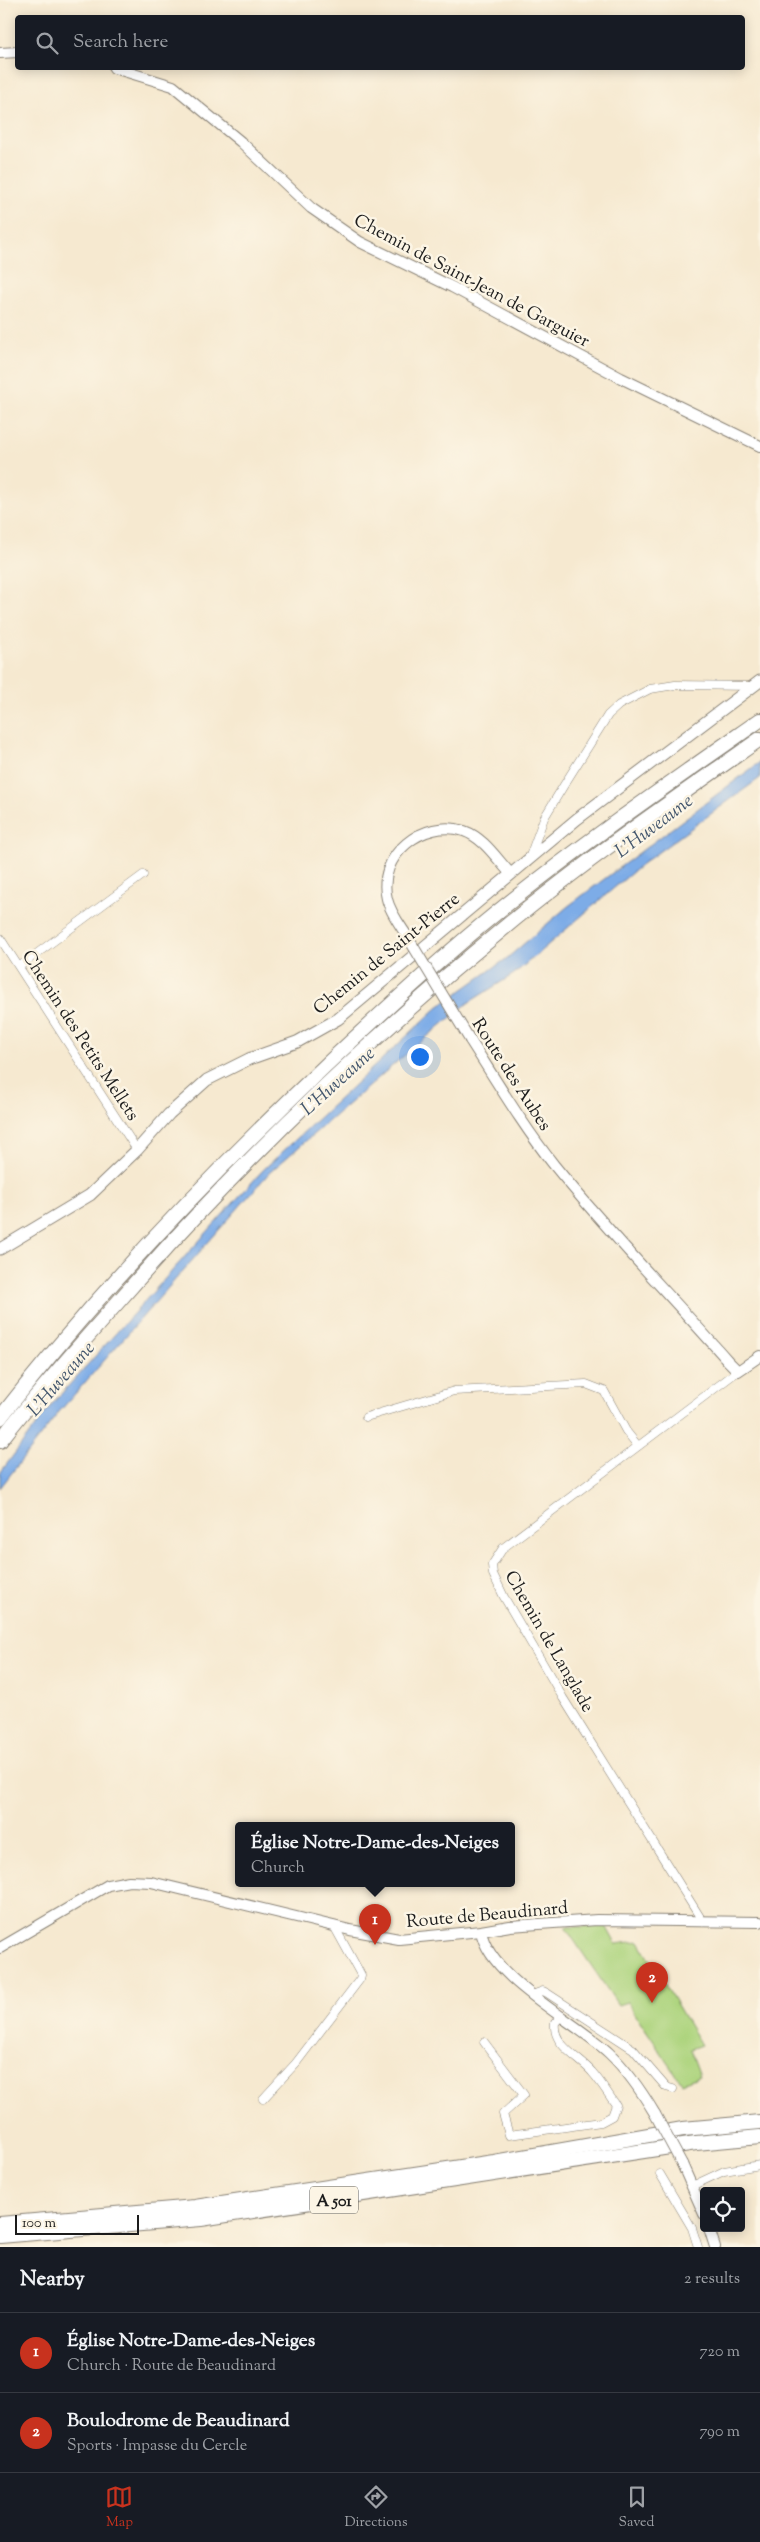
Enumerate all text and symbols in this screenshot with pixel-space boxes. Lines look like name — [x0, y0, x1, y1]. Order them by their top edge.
search box — [15, 15, 745, 70]
icon: search — [33, 29, 61, 57]
text: Search here — [73, 29, 168, 56]
street label: Chemin de Saint-Jean de Garguier — [349, 208, 594, 355]
water label: L'Huveaune — [610, 788, 700, 865]
street label: Chemin de Saint-Pierre — [308, 887, 466, 1022]
street label: Chemin des Petits Mellets — [14, 946, 144, 1127]
street label: Route des Aubes — [464, 1014, 557, 1137]
water label: L'Huveaune — [296, 1041, 382, 1123]
your location — [407, 1044, 433, 1070]
water label: L'Huveaune — [22, 1336, 102, 1423]
street label: Chemin de Langlade — [497, 1566, 599, 1718]
popup — [235, 1822, 515, 1887]
text: Église Notre-Dame-des-Neiges — [251, 1830, 499, 1857]
text: Church — [251, 1857, 305, 1880]
street label: Route de Beaudinard — [405, 1896, 569, 1936]
pin: 1 — [359, 1904, 391, 1945]
pin: 2 — [636, 1962, 668, 2003]
road number: A 501 — [310, 2186, 358, 2214]
map controls — [700, 2187, 745, 2232]
button: locate — [700, 2187, 745, 2232]
scale bar — [15, 2212, 139, 2235]
text: 100 m — [22, 2214, 56, 2234]
text: Nearby — [20, 2265, 85, 2295]
text: 2 results — [684, 2268, 740, 2291]
text: Église Notre-Dame-des-Neiges — [67, 2328, 315, 2355]
text: 1 — [33, 2341, 39, 2364]
text: 720 m — [700, 2341, 740, 2364]
text: Church · Route de Beaudinard — [67, 2355, 276, 2378]
text: Boulodrome de Beaudinard — [67, 2408, 290, 2435]
text: 2 — [32, 2421, 40, 2444]
text: 790 m — [699, 2421, 740, 2444]
text: Sports · Impasse du Cercle — [67, 2435, 247, 2458]
tab: Map — [105, 2483, 133, 2533]
tab: Directions — [344, 2483, 408, 2533]
tab: Saved — [619, 2483, 654, 2533]

